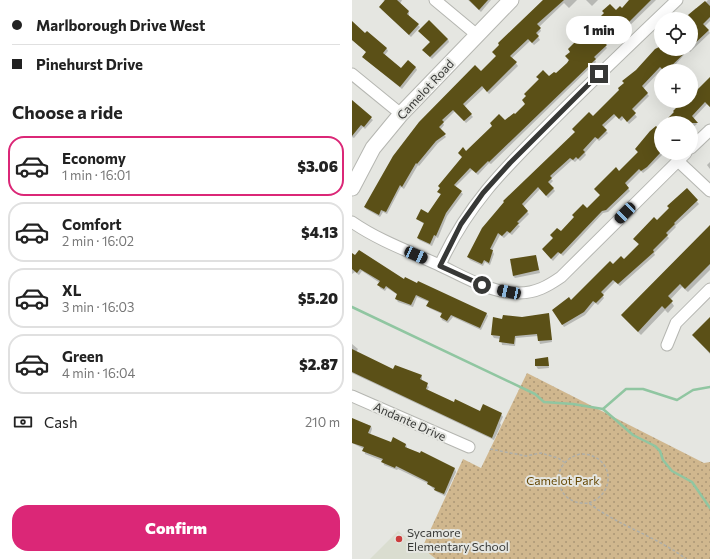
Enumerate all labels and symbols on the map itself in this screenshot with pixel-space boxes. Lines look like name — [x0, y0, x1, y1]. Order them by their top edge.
callout: 1 min — [566, 16, 632, 44]
street label: Camelot Road — [394, 56, 456, 122]
route end — [590, 65, 608, 83]
car — [612, 200, 638, 226]
car — [403, 245, 429, 265]
route start — [473, 276, 491, 294]
car — [496, 284, 522, 300]
street label: Andante Drive — [372, 399, 448, 443]
park label: Camelot Park — [526, 473, 600, 487]
place label: Sycamore Elementary School — [407, 525, 509, 553]
marker: Sycamore Elementary School — [394, 534, 404, 544]

